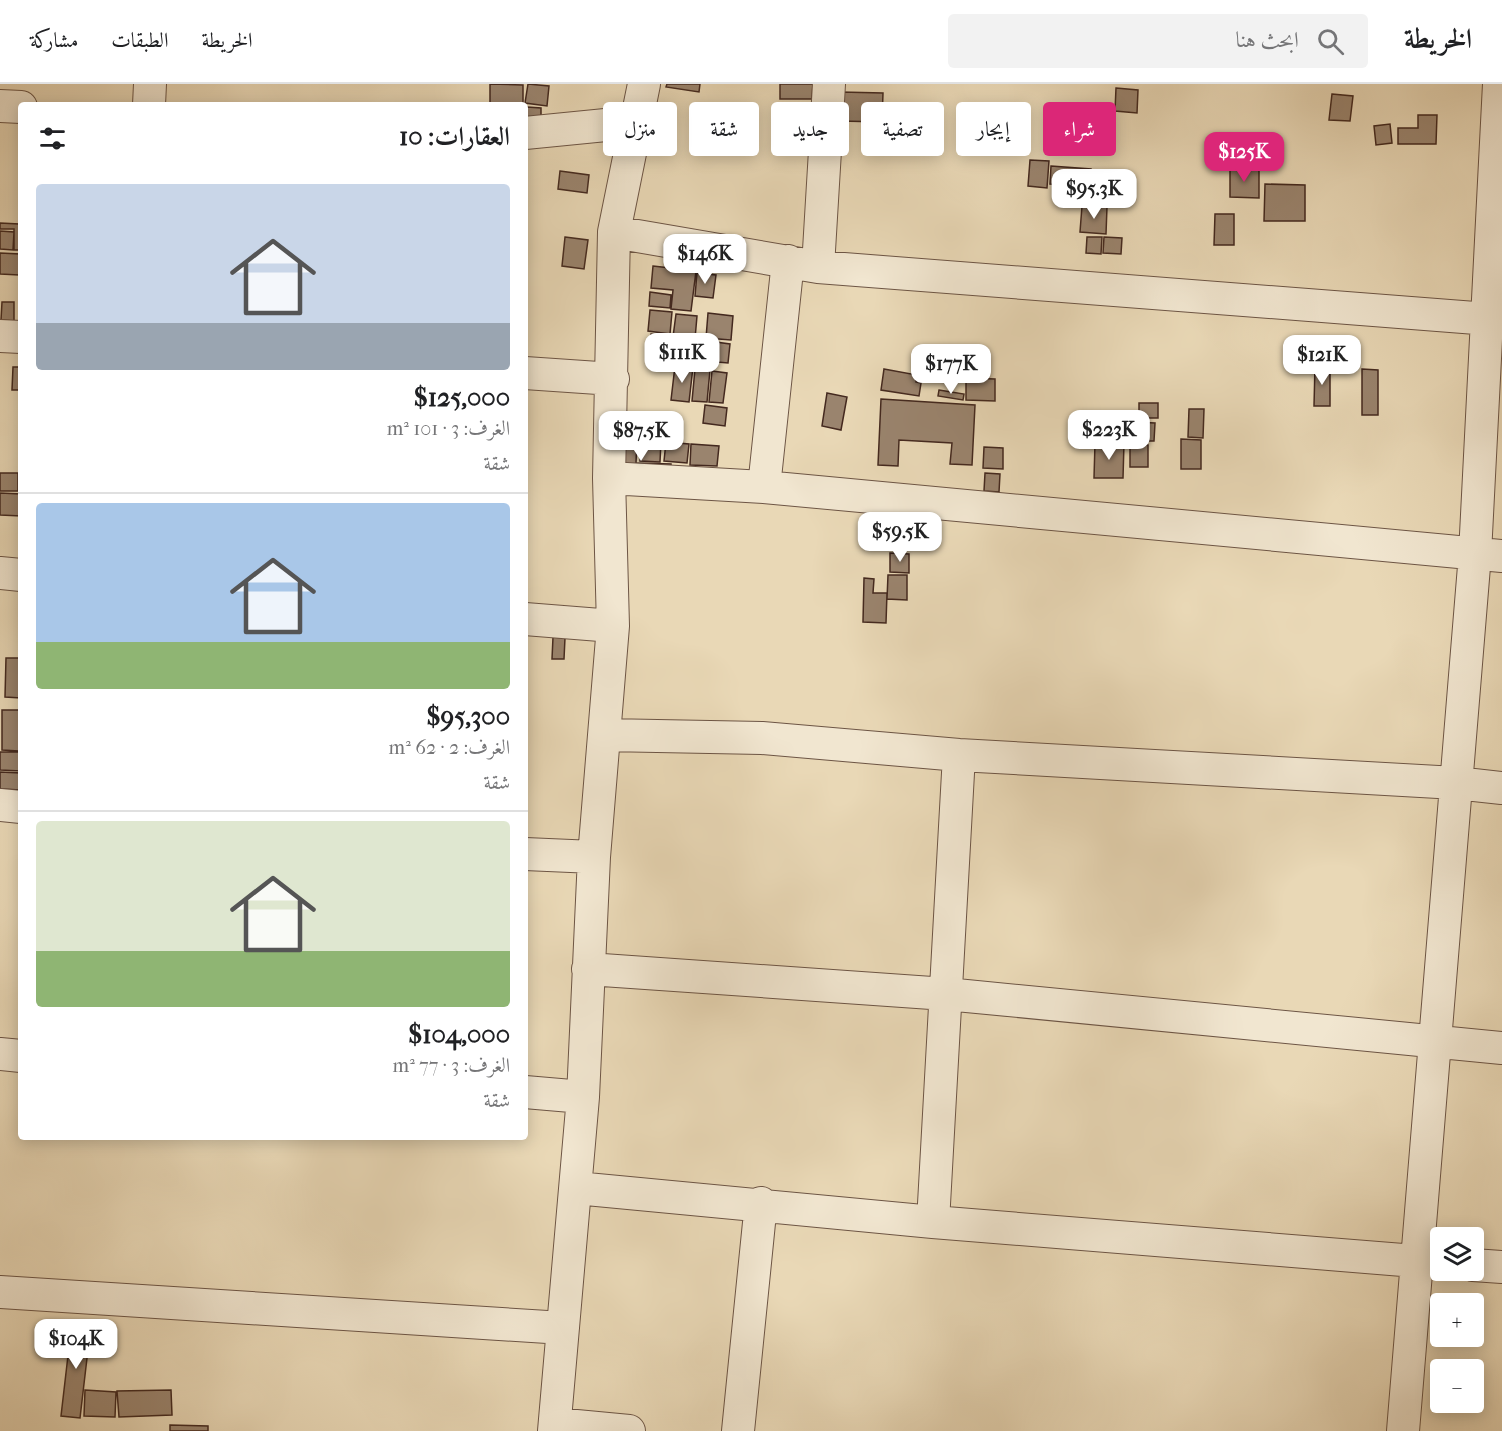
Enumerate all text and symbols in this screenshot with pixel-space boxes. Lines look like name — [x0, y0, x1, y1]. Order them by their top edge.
search box — [948, 14, 1368, 68]
text: الخريطة — [1404, 22, 1472, 55]
icon: search — [1314, 25, 1347, 58]
text: ابحث هنا — [1235, 27, 1299, 53]
text: مشاركة — [30, 28, 78, 52]
text: الطبقات — [111, 28, 168, 52]
text: الخريطة — [201, 28, 253, 52]
chip: منزل — [603, 102, 677, 156]
chip: شقة — [689, 102, 759, 156]
chip: جديد — [771, 102, 849, 156]
chip: تصفية — [861, 102, 944, 156]
chip: إيجار — [956, 102, 1031, 156]
chip: شراء — [1043, 102, 1116, 156]
text: العقارات: 10 — [399, 121, 510, 152]
icon: filters — [36, 122, 69, 155]
pin: $125K — [1202, 132, 1286, 183]
text: $125K — [1218, 140, 1270, 163]
pin: $95.3K — [1045, 169, 1143, 220]
text: $95.3K — [1066, 177, 1122, 200]
icon: home — [219, 223, 327, 331]
pin: $146K — [663, 234, 747, 285]
text: $146K — [677, 242, 733, 265]
pin: $111K — [640, 333, 724, 384]
pin: $121K — [1280, 335, 1364, 386]
text: $111K — [659, 341, 705, 364]
text: $121K — [1297, 343, 1347, 366]
pin: $177K — [909, 344, 993, 395]
text: $177K — [925, 352, 977, 375]
text: $125,000 — [413, 382, 510, 413]
pin: $223K — [1067, 410, 1151, 461]
pin: $87.5K — [592, 411, 690, 462]
text: الغرف: 3 · 101 m² — [387, 417, 510, 440]
text: $223K — [1082, 418, 1136, 441]
text: $87.5K — [613, 419, 669, 442]
text: شقة — [484, 452, 510, 475]
pin: $59.5K — [851, 512, 949, 563]
text: $59.5K — [872, 520, 928, 543]
icon: home — [219, 542, 327, 650]
text: $95,300 — [426, 701, 510, 732]
text: الغرف: 2 · 62 m² — [389, 736, 510, 759]
text: شقة — [484, 771, 510, 794]
icon: home — [219, 860, 327, 968]
text: $104,000 — [408, 1019, 510, 1050]
text: الغرف: 3 · 77 m² — [393, 1054, 510, 1077]
text: شقة — [484, 1089, 510, 1112]
map controls — [1430, 1227, 1484, 1413]
button: layers — [1430, 1227, 1484, 1281]
button: + — [1430, 1293, 1484, 1347]
pin: $104K — [34, 1319, 118, 1370]
text: $104K — [48, 1327, 104, 1350]
button: − — [1430, 1359, 1484, 1413]

